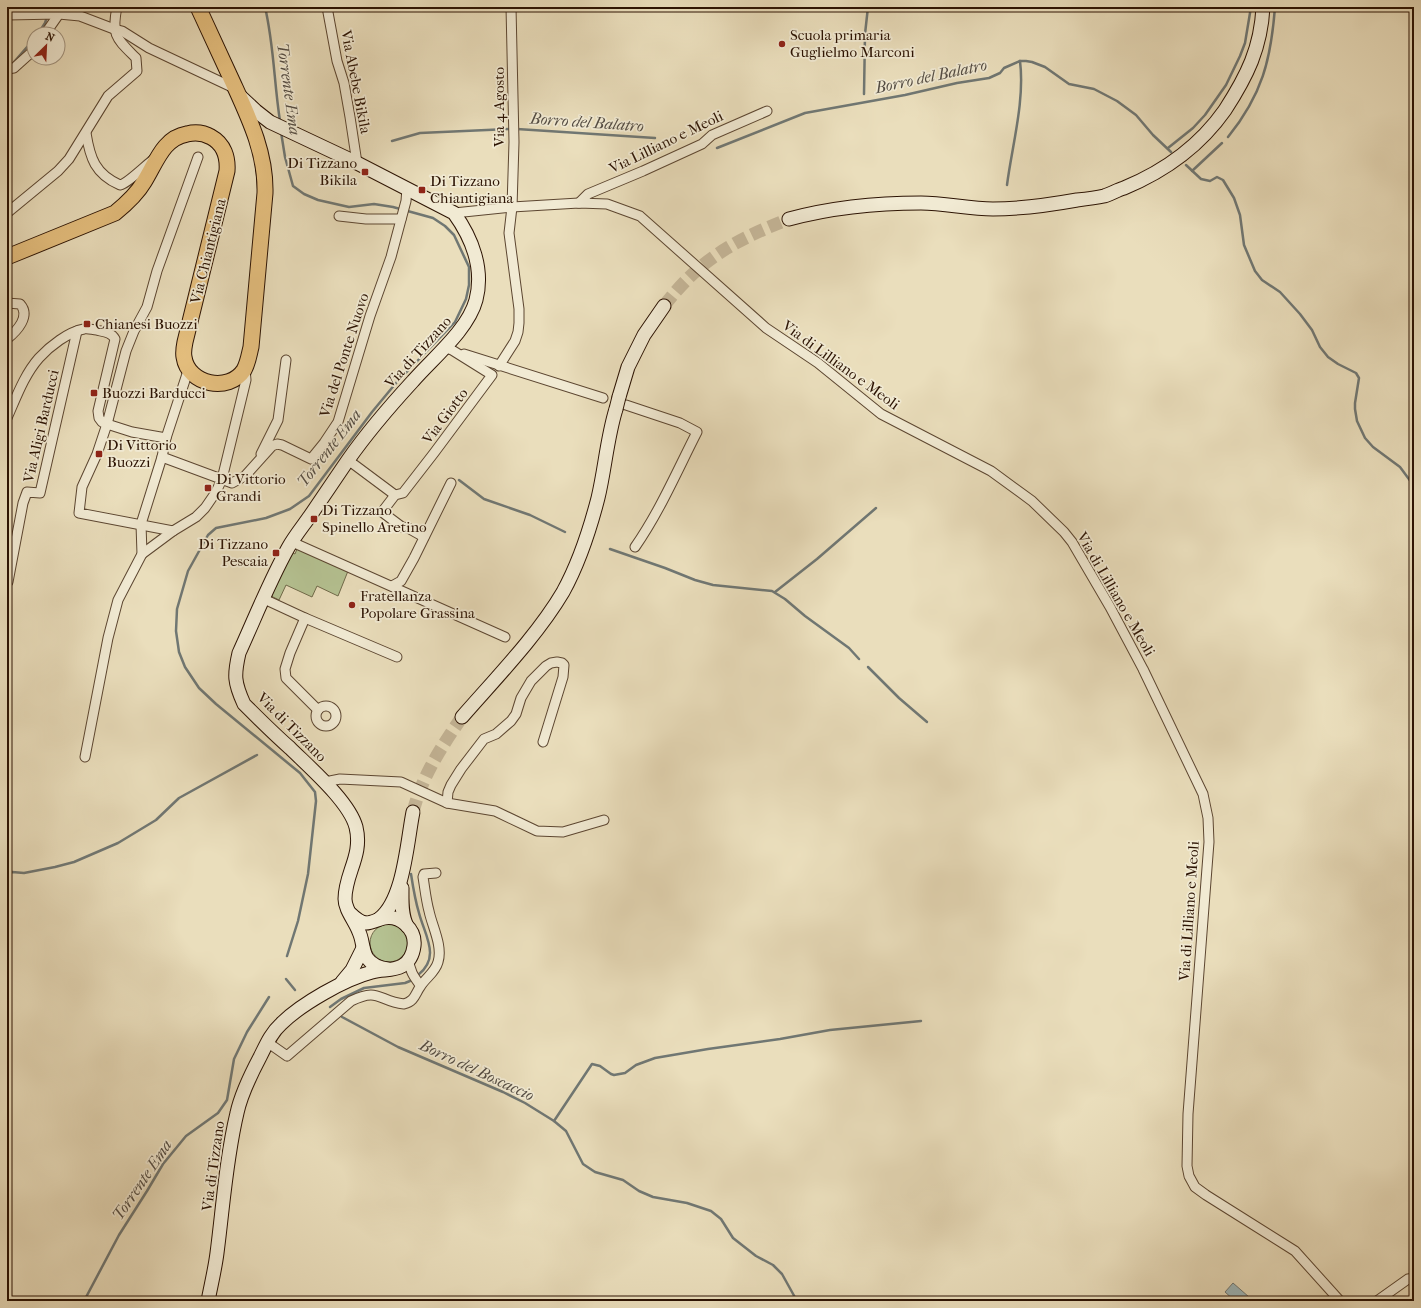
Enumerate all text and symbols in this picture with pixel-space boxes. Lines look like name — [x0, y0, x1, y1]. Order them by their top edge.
north arrow — [26, 26, 66, 66]
place label: Scuola primaria Guglielmo Marconi — [790, 26, 915, 61]
street label: Via Abebe Bikila — [337, 28, 375, 136]
text: N — [43, 30, 57, 45]
marker: Scuola primaria Guglielmo Marconi — [777, 39, 787, 49]
water label: Torrente Ema — [273, 42, 305, 136]
water label: Borro del Balatro — [872, 55, 989, 97]
street label: Via 4 Agosto — [490, 67, 508, 148]
street label: Via Lilliano e Meoli — [605, 106, 726, 178]
water label: Borro del Balatro — [528, 108, 645, 135]
place label: Di Tizzano Bikila — [287, 154, 358, 189]
marker: Di Tizzano Bikila — [360, 167, 370, 177]
place label: Di Tizzano Chiantigiana — [430, 172, 514, 207]
marker: Di Tizzano Chiantigiana — [417, 185, 427, 195]
street label: Via Chiantigiana — [186, 196, 230, 306]
street label: Via del Ponte Nuovo — [315, 290, 373, 420]
street label: Via di Tizzano — [380, 312, 455, 393]
place label: Chianesi Buozzi — [95, 315, 198, 333]
street label: Via di Lilliano e Meoli — [778, 316, 904, 414]
marker: Chianesi Buozzi — [82, 319, 92, 329]
street label: Via Aligi Barducci — [19, 367, 63, 485]
place label: Buozzi Barducci — [102, 384, 206, 402]
street label: Via Giotto — [418, 384, 472, 448]
marker: Buozzi Barducci — [89, 388, 99, 398]
water label: Torrente Ema — [293, 406, 365, 490]
place label: Di Vittorio Buozzi — [107, 436, 177, 471]
marker: Di Vittorio Buozzi — [94, 449, 104, 459]
place label: Di Vittorio Grandi — [216, 470, 286, 505]
marker: Di Vittorio Grandi — [203, 483, 213, 493]
place label: Di Tizzano Spinello Aretino — [322, 501, 427, 536]
marker: Di Tizzano Spinello Aretino — [309, 514, 319, 524]
street label: Via di Lilliano e Meoli — [1073, 528, 1159, 660]
place label: Di Tizzano Pescaia — [198, 535, 269, 570]
marker: Di Tizzano Pescaia — [271, 548, 281, 558]
place label: Fratellanza Popolare Grassina — [360, 587, 476, 622]
marker: Fratellanza Popolare Grassina — [347, 600, 357, 610]
street label: Via di Tizzano — [253, 688, 331, 766]
street label: Via di Lilliano e Meoli — [1175, 840, 1203, 983]
water label: Borro del Boscaccio — [416, 1035, 537, 1105]
street label: Via di Tizzano — [198, 1119, 228, 1213]
water label: Torrente Ema — [108, 1136, 176, 1224]

